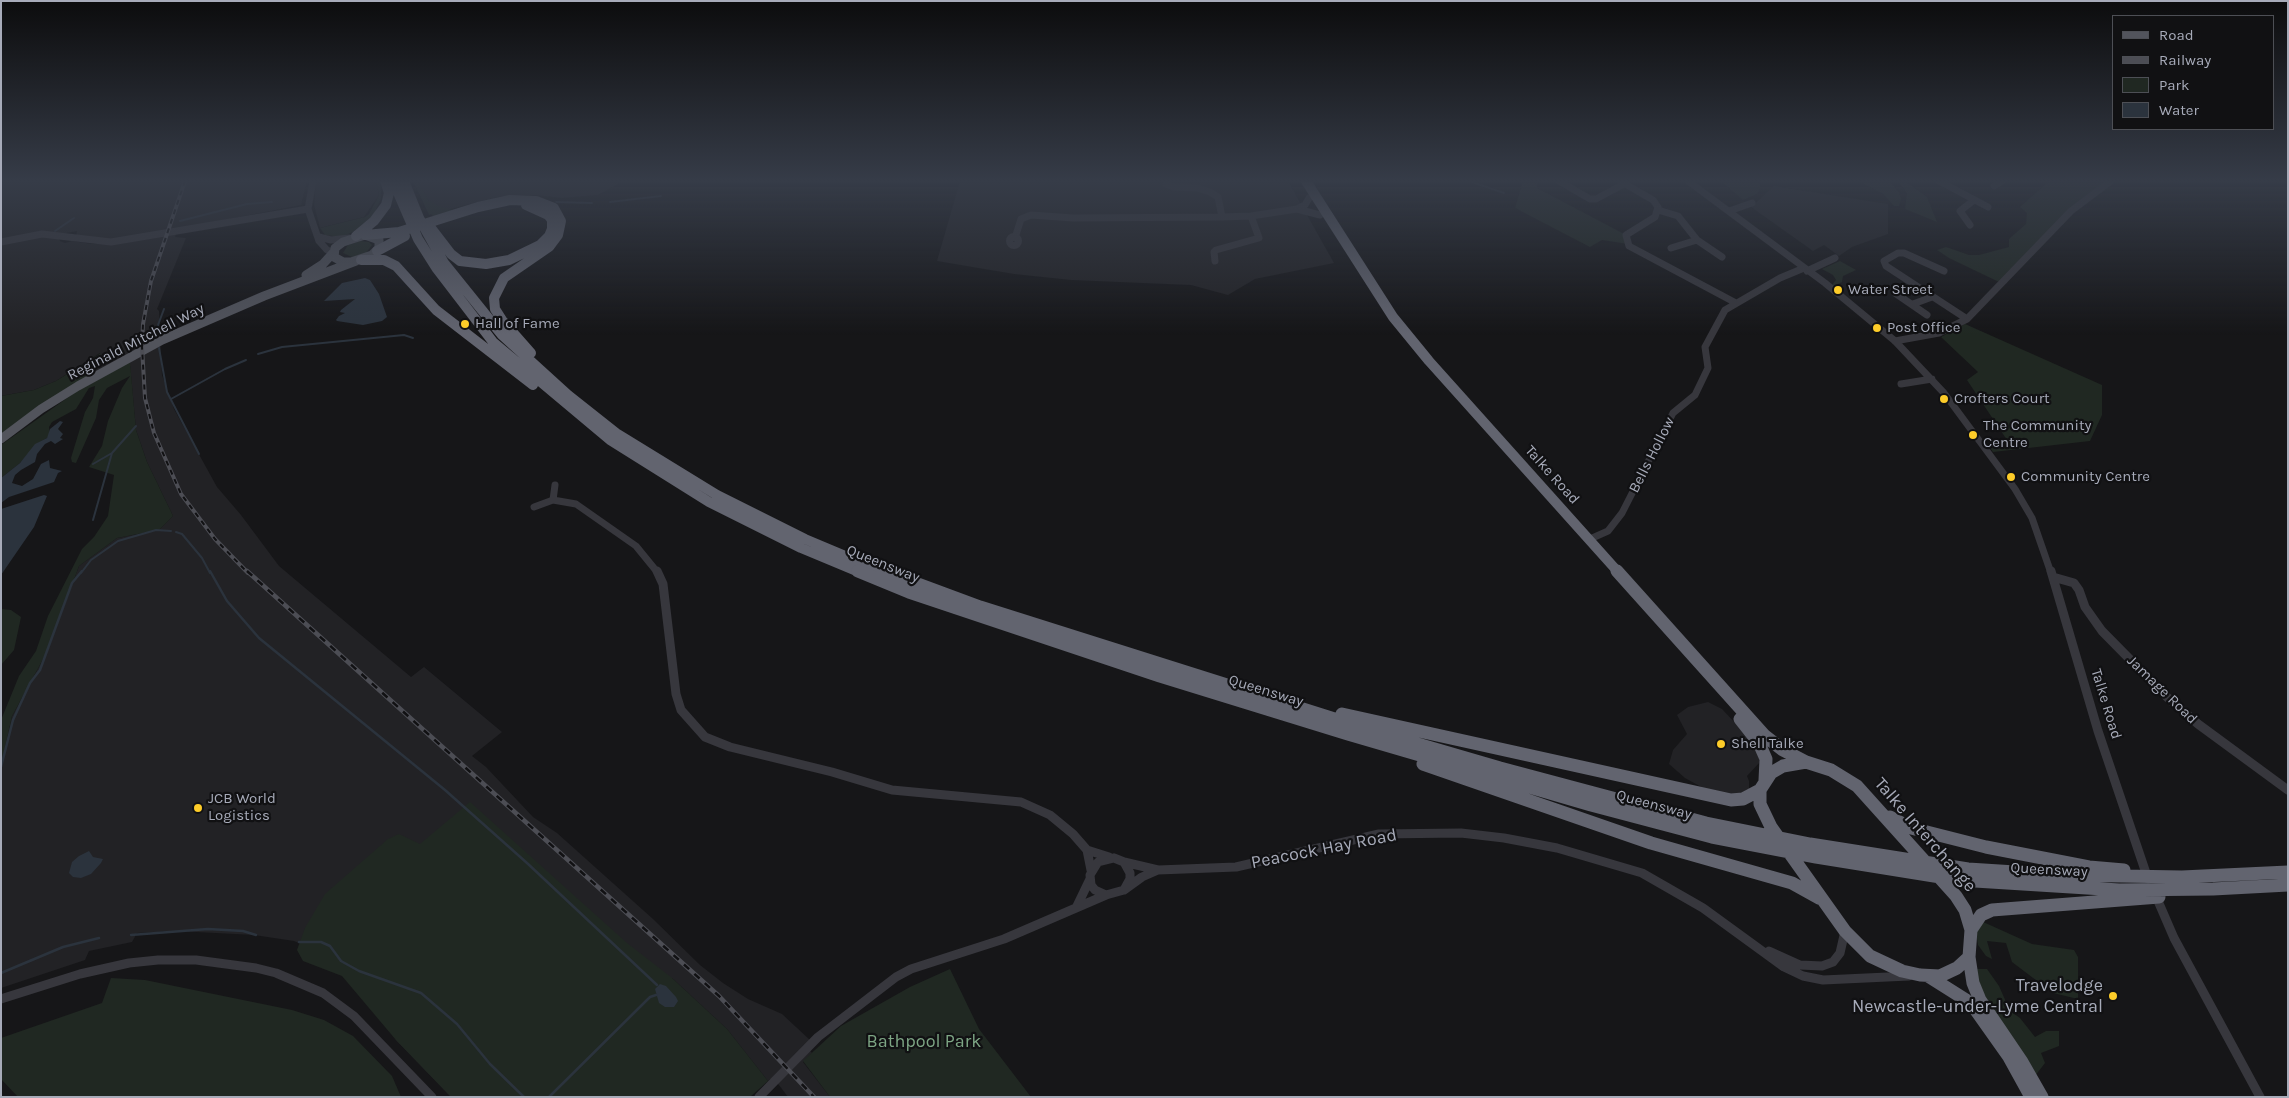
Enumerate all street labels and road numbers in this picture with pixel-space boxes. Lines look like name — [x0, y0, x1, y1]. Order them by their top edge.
street label: Reginald Mitchell Way — [65, 300, 207, 384]
street label: Bells Hollow — [1625, 414, 1679, 496]
street label: Talke Road — [1521, 442, 1583, 508]
street label: Queensway — [844, 541, 922, 587]
street label: Jamage Road — [2123, 652, 2201, 728]
street label: Talke Road — [2087, 667, 2125, 741]
street label: Queensway — [1226, 671, 1306, 711]
street label: Talke Interchange — [1869, 773, 1981, 897]
street label: Queensway — [1614, 786, 1694, 824]
street label: Peacock Hay Road — [1249, 824, 1399, 874]
street label: Queensway — [2010, 859, 2088, 881]

